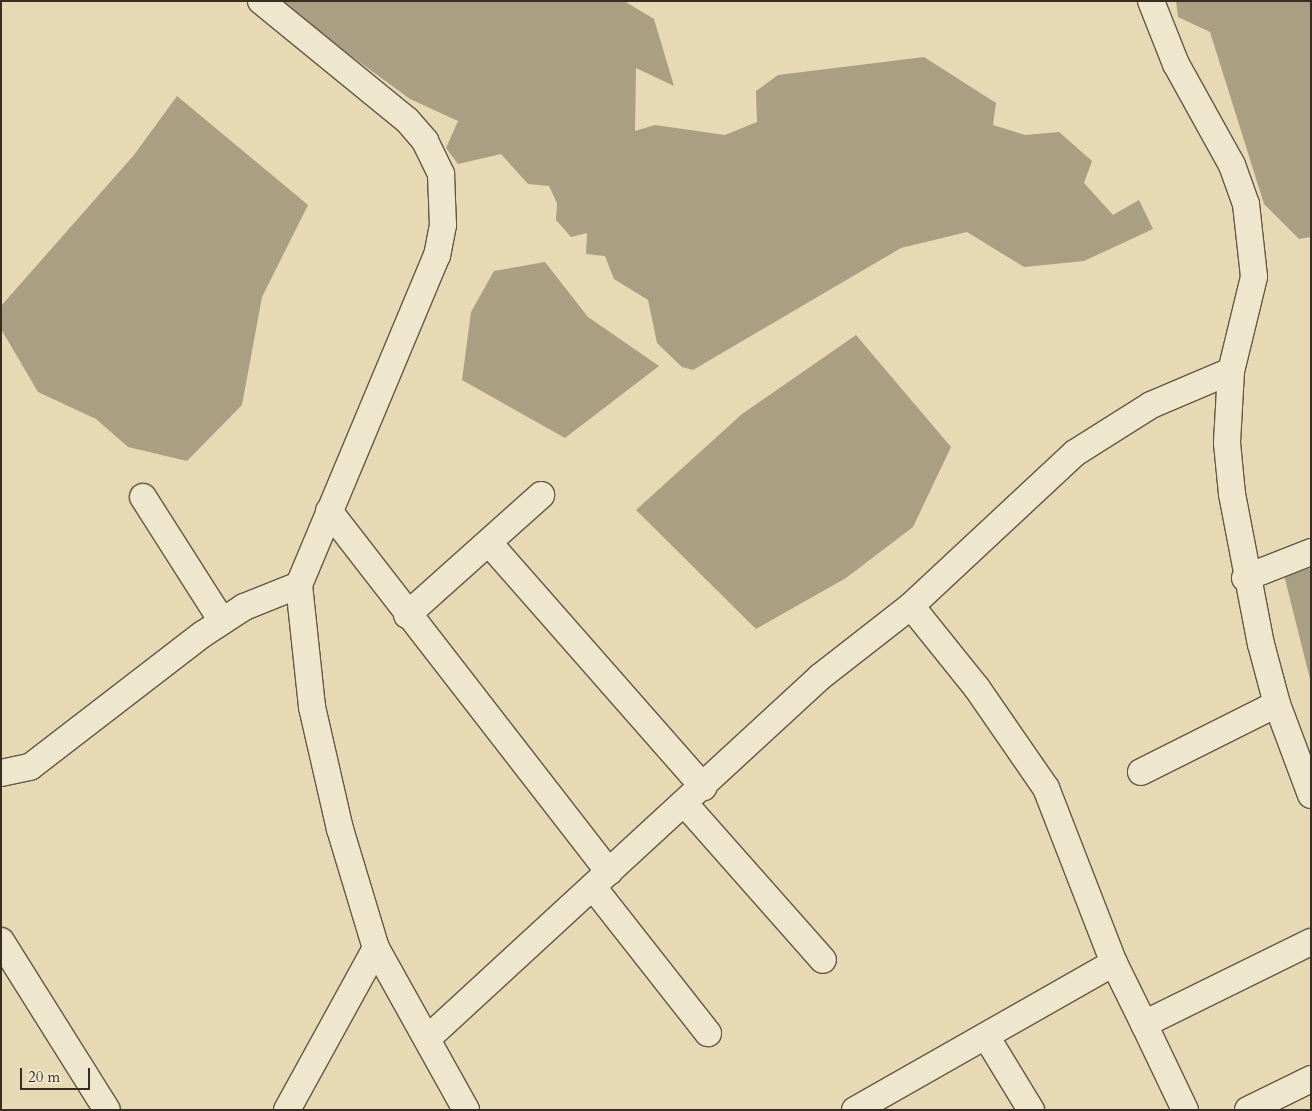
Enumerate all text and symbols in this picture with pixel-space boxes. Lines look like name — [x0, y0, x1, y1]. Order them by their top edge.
scale bar — [22, 1058, 92, 1090]
text: 20 m — [28, 1067, 60, 1087]

